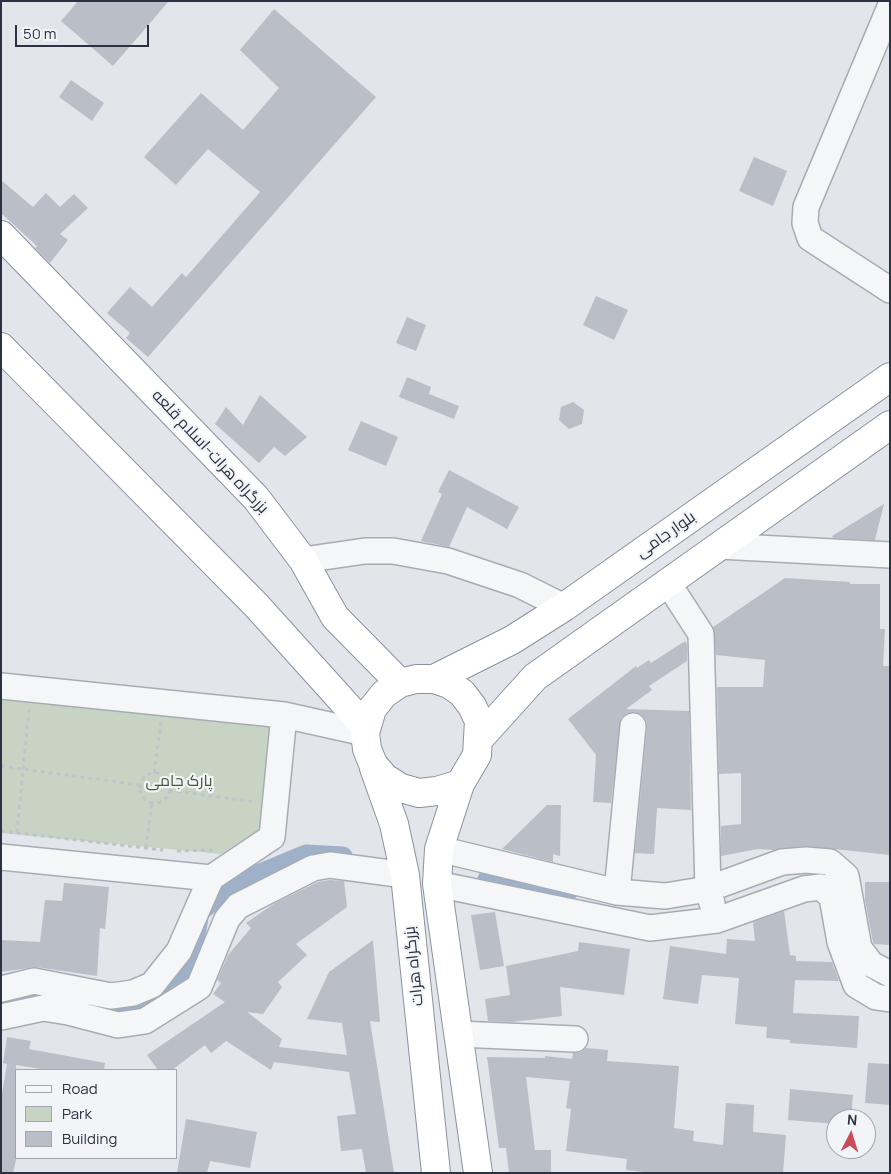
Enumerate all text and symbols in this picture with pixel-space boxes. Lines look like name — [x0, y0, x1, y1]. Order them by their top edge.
scale bar — [18, 15, 151, 47]
text: 50 m — [23, 23, 57, 44]
street label: بزرگراه هرات-اسلام قلعه — [148, 386, 272, 518]
street label: بلوار جامی — [633, 508, 699, 562]
park label: پارک جامی — [146, 772, 212, 792]
street label: بزرگراه هرات — [400, 925, 428, 1007]
legend — [15, 1069, 178, 1159]
text: Road — [62, 1078, 98, 1099]
text: Park — [62, 1103, 92, 1124]
north arrow — [826, 1109, 876, 1159]
text: N — [846, 1110, 858, 1129]
text: Building — [62, 1128, 117, 1149]

